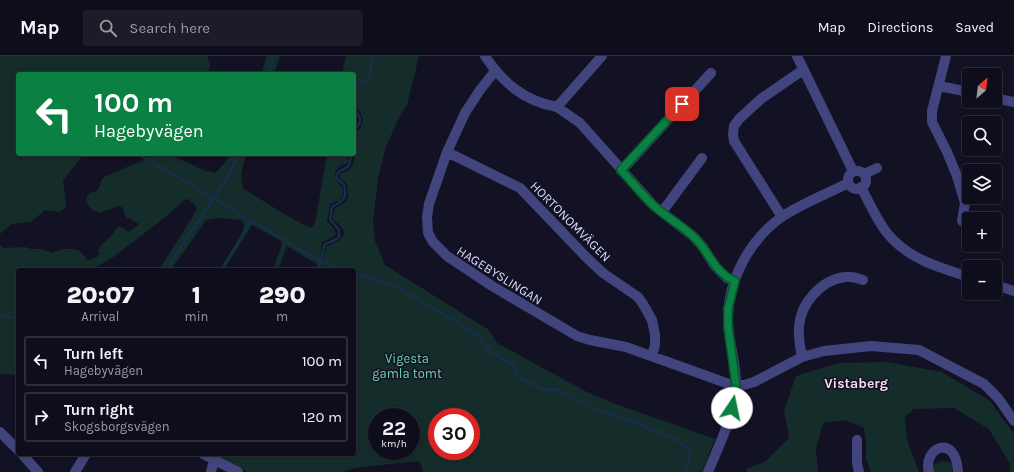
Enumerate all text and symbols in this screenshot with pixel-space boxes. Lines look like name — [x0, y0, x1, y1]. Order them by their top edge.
search box — [83, 10, 363, 46]
text: Map — [20, 17, 59, 39]
icon: search — [97, 17, 119, 39]
text: Search here — [129, 19, 210, 37]
text: Map — [818, 19, 846, 36]
text: Directions — [868, 19, 933, 36]
text: Saved — [955, 19, 994, 36]
north arrow — [962, 68, 1002, 108]
map controls — [962, 68, 1002, 300]
text: 100 m — [94, 86, 173, 119]
pin — [665, 87, 699, 121]
icon: left — [28, 88, 80, 140]
icon: arrive — [671, 93, 693, 115]
button: search — [962, 116, 1002, 156]
text: Hagebyvägen — [94, 120, 204, 142]
button: layers — [962, 164, 1002, 204]
street label: HORTONOMVÄGEN — [527, 177, 615, 265]
button: + — [962, 212, 1002, 252]
street label: HAGEBYSLINGAN — [454, 243, 545, 308]
button: − — [962, 260, 1002, 300]
text: 20:07 — [66, 281, 134, 309]
text: 1 — [192, 281, 201, 309]
text: 290 — [259, 281, 306, 309]
text: Arrival — [81, 309, 119, 324]
text: min — [184, 309, 208, 324]
text: m — [276, 309, 288, 324]
text: Turn left — [64, 345, 123, 363]
icon: left — [30, 350, 52, 372]
park label: Vigesta gamla tomt — [372, 351, 442, 381]
text: 100 m — [302, 352, 342, 370]
text: Hagebyvägen — [64, 363, 143, 378]
district label: Vistaberg — [824, 375, 888, 392]
position arrow — [711, 387, 753, 429]
text: Turn right — [64, 401, 134, 419]
icon: right — [30, 406, 52, 428]
text: 120 m — [302, 408, 342, 426]
speed limit sign: 30 — [428, 408, 480, 460]
text: 22 — [382, 417, 406, 440]
text: Skogsborgsvägen — [64, 419, 169, 434]
text: km/h — [381, 438, 407, 450]

